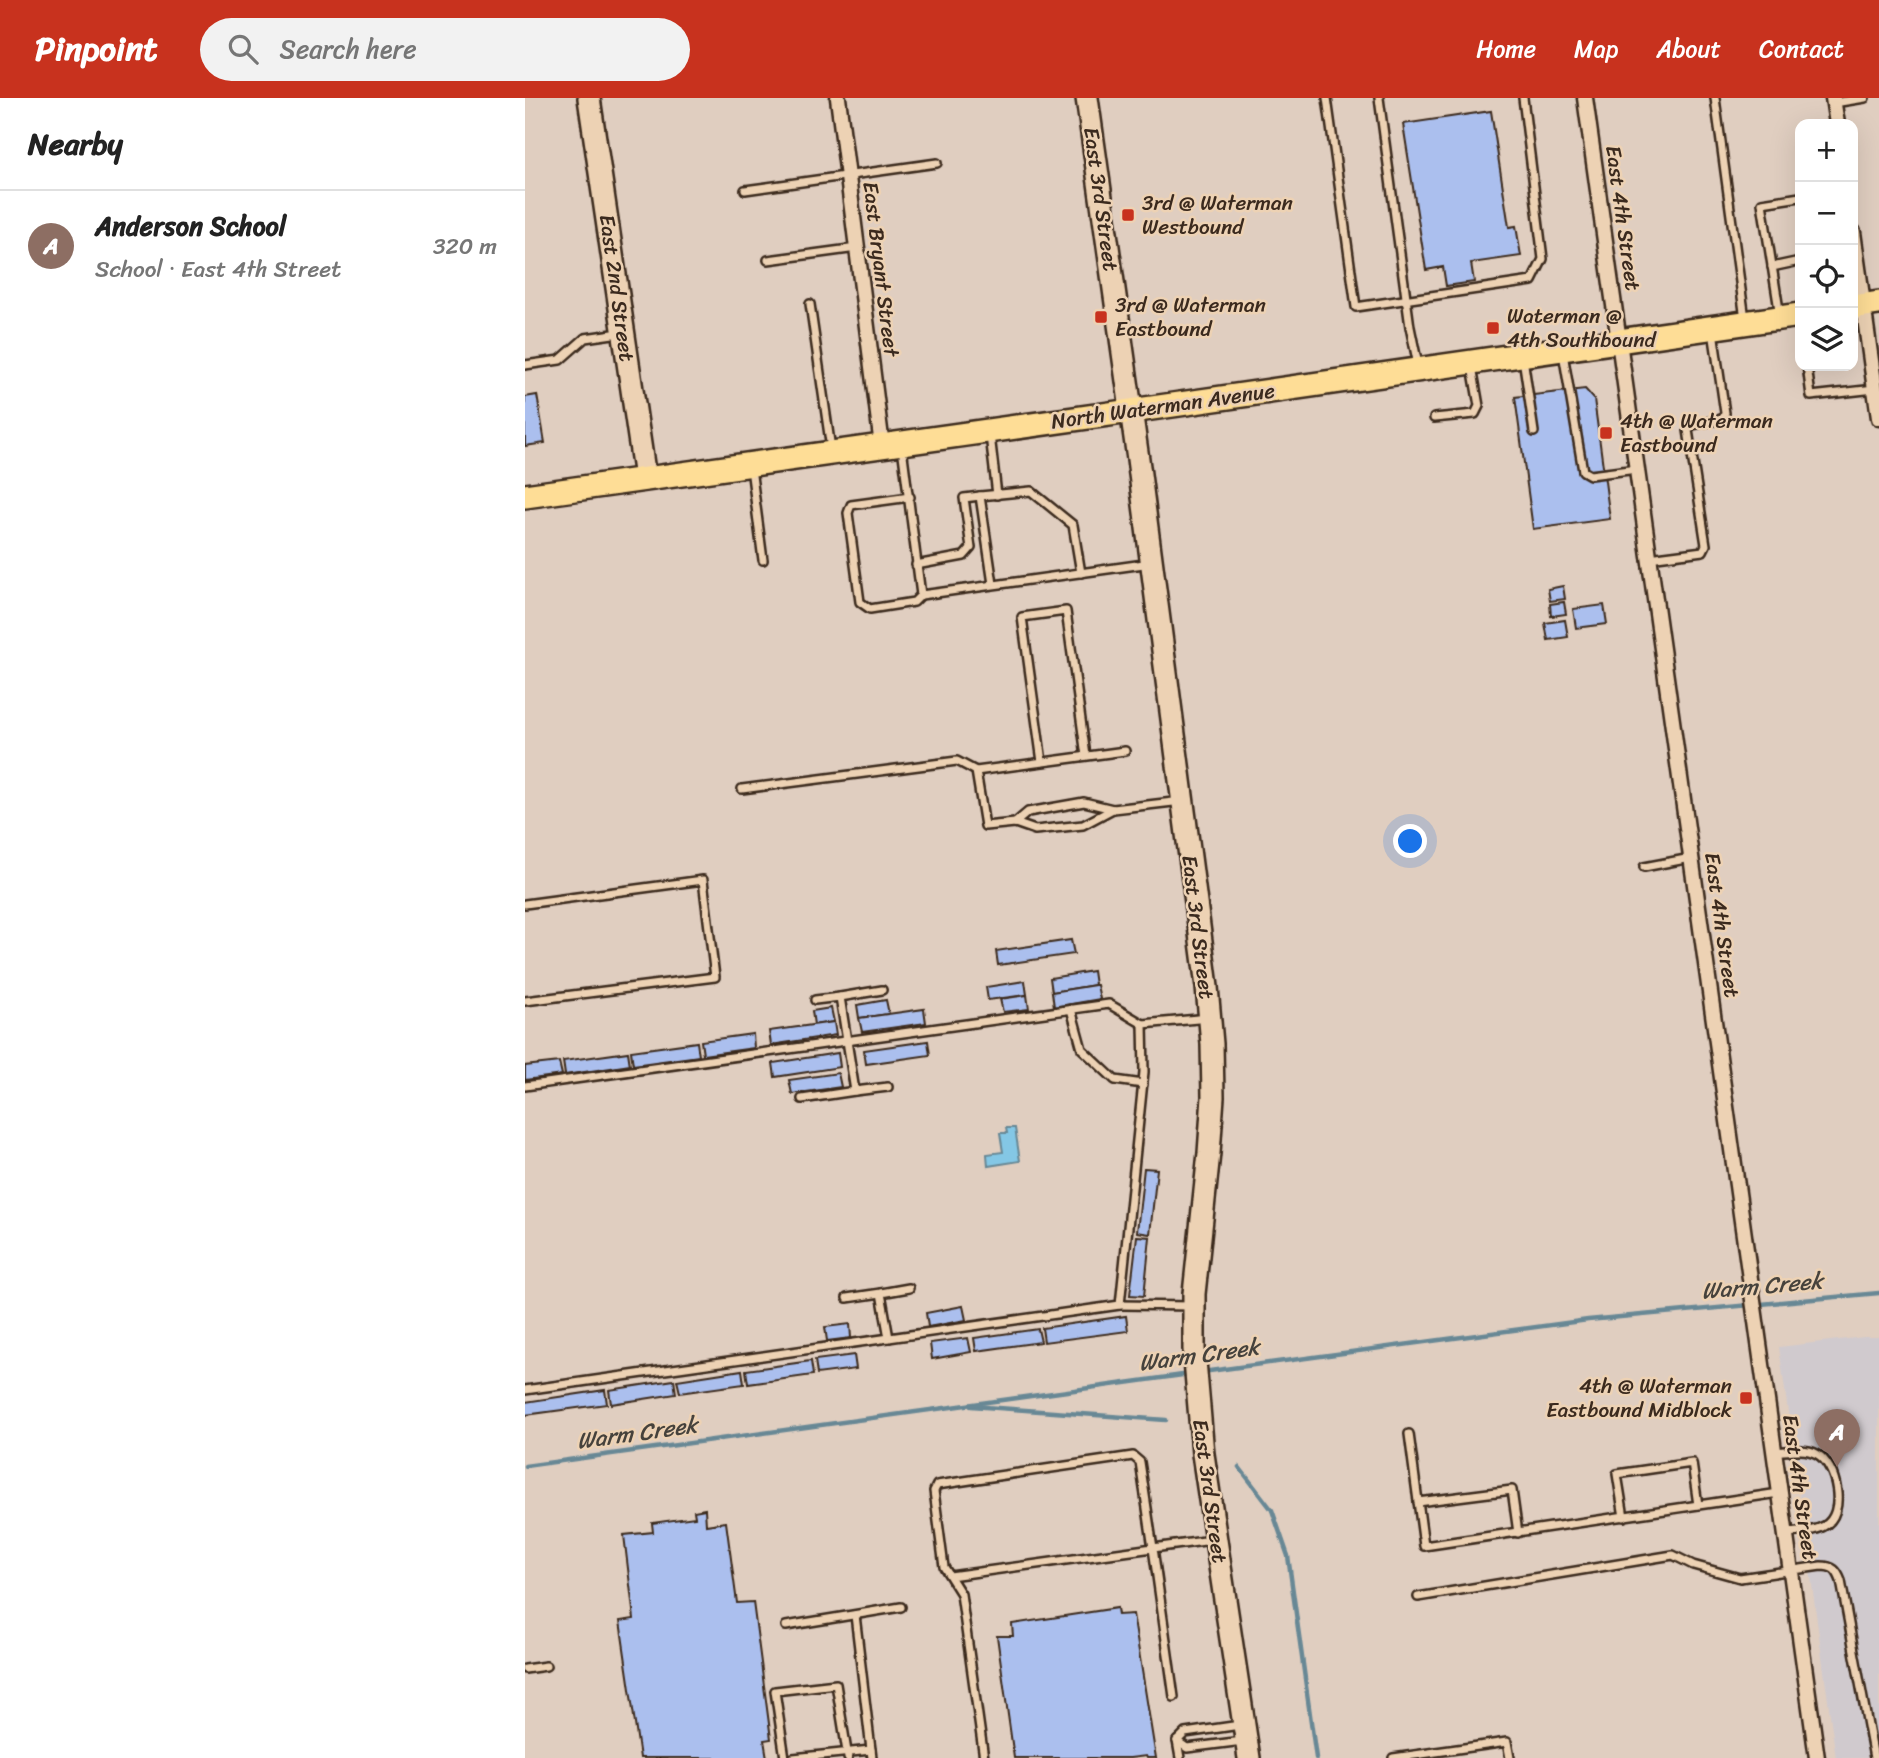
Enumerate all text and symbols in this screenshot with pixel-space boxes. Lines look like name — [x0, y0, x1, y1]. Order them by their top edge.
search box — [200, 18, 690, 81]
text: Pinpoint — [35, 20, 158, 78]
text: Search here — [280, 26, 417, 72]
text: Home — [1476, 28, 1536, 70]
text: Map — [1574, 28, 1618, 70]
text: About — [1656, 28, 1721, 70]
text: Contact — [1759, 28, 1844, 70]
icon: search — [224, 30, 262, 68]
text: Nearby — [28, 117, 123, 171]
map controls — [1795, 119, 1858, 371]
button: + — [1795, 119, 1858, 182]
street label: East 3rd Street — [1072, 125, 1130, 273]
street label: East 4th Street — [1594, 143, 1652, 293]
street label: East Bryant Street — [851, 179, 911, 360]
button: − — [1795, 182, 1858, 245]
place label: 3rd @ Waterman Westbound — [1142, 184, 1293, 246]
text: Anderson School — [95, 203, 286, 249]
marker: 3rd @ Waterman Westbound — [1120, 207, 1136, 223]
street label: East 2nd Street — [588, 212, 646, 364]
text: A — [43, 226, 59, 267]
text: 320 m — [433, 226, 497, 267]
button: locate — [1795, 245, 1858, 308]
text: School · East 4th Street — [95, 249, 341, 290]
place label: 3rd @ Waterman Eastbound — [1115, 286, 1266, 348]
place label: Waterman @ 4th Southbound — [1507, 297, 1658, 359]
button: layers — [1795, 308, 1858, 371]
marker: 3rd @ Waterman Eastbound — [1093, 309, 1109, 325]
marker: Waterman @ 4th Southbound — [1485, 320, 1501, 336]
street label: North Waterman Avenue — [1049, 371, 1278, 441]
place label: 4th @ Waterman Eastbound — [1620, 402, 1773, 464]
marker: 4th @ Waterman Eastbound — [1598, 425, 1614, 441]
your location — [1393, 824, 1427, 858]
street label: East 4th Street — [1693, 850, 1751, 1000]
street label: East 3rd Street — [1170, 853, 1226, 1001]
water label: Warm Creek — [1700, 1260, 1827, 1312]
water label: Warm Creek — [1136, 1326, 1265, 1384]
place label: 4th @ Waterman Eastbound Midblock — [1546, 1367, 1733, 1429]
marker: 4th @ Waterman Eastbound Midblock — [1738, 1390, 1754, 1406]
water label: Warm Creek — [574, 1404, 703, 1462]
pin: A — [1814, 1409, 1860, 1467]
street label: East 4th Street — [1771, 1412, 1829, 1562]
street label: East 3rd Street — [1181, 1417, 1239, 1565]

